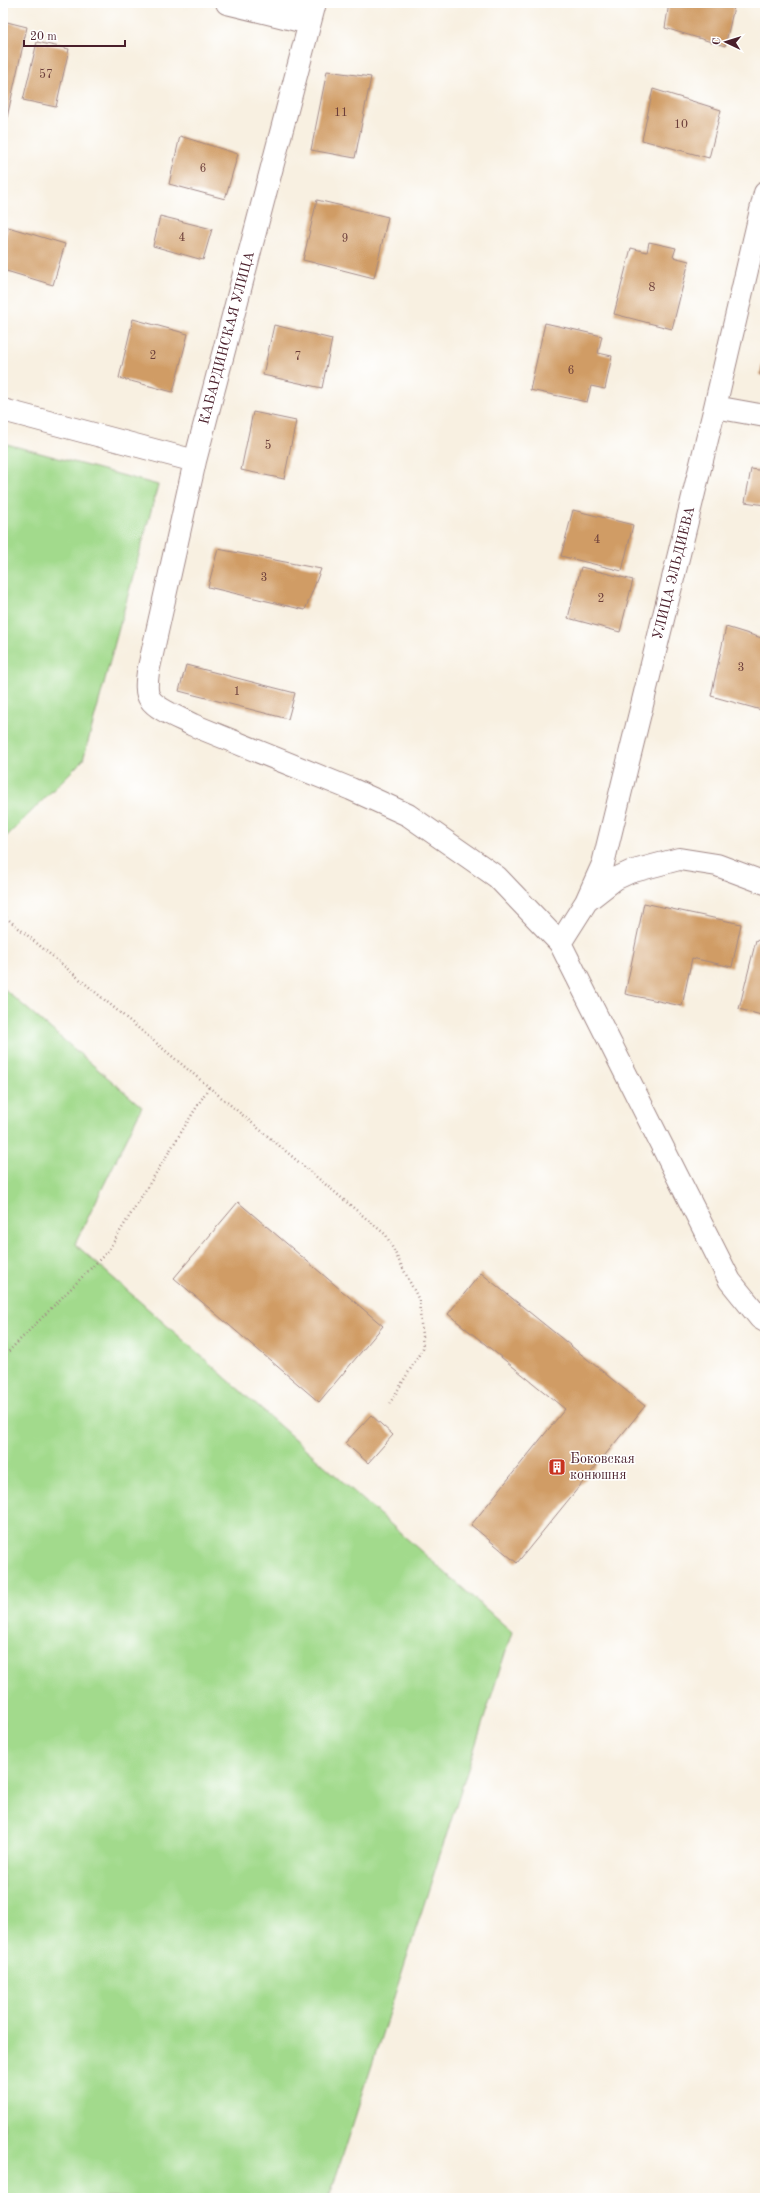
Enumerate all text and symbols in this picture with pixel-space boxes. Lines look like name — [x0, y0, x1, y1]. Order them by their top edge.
scale bar — [24, 22, 125, 48]
north arrow — [706, 22, 746, 62]
text: 20 m — [30, 31, 57, 43]
text: С — [712, 37, 723, 45]
house number: 57 — [39, 68, 53, 81]
house number: 11 — [334, 107, 348, 119]
house number: 10 — [674, 119, 688, 131]
house number: 6 — [200, 163, 207, 175]
house number: 4 — [179, 232, 186, 244]
house number: 9 — [342, 233, 348, 245]
street label: КАБАРДИНСКАЯ УЛИЦА — [197, 250, 257, 426]
house number: 8 — [649, 282, 656, 294]
house number: 2 — [150, 350, 156, 362]
house number: 7 — [295, 351, 301, 363]
house number: 6 — [568, 365, 575, 377]
house number: 5 — [265, 439, 272, 452]
street label: УЛИЦА ЭЛЬДИЕВА — [651, 505, 697, 641]
house number: 4 — [594, 534, 601, 546]
house number: 3 — [261, 572, 267, 584]
house number: 2 — [598, 593, 604, 605]
house number: 3 — [738, 662, 744, 674]
house number: 1 — [234, 686, 240, 698]
place label: Боковская конюшня — [570, 1452, 635, 1482]
building icon: Боковская конюшня — [547, 1457, 567, 1477]

